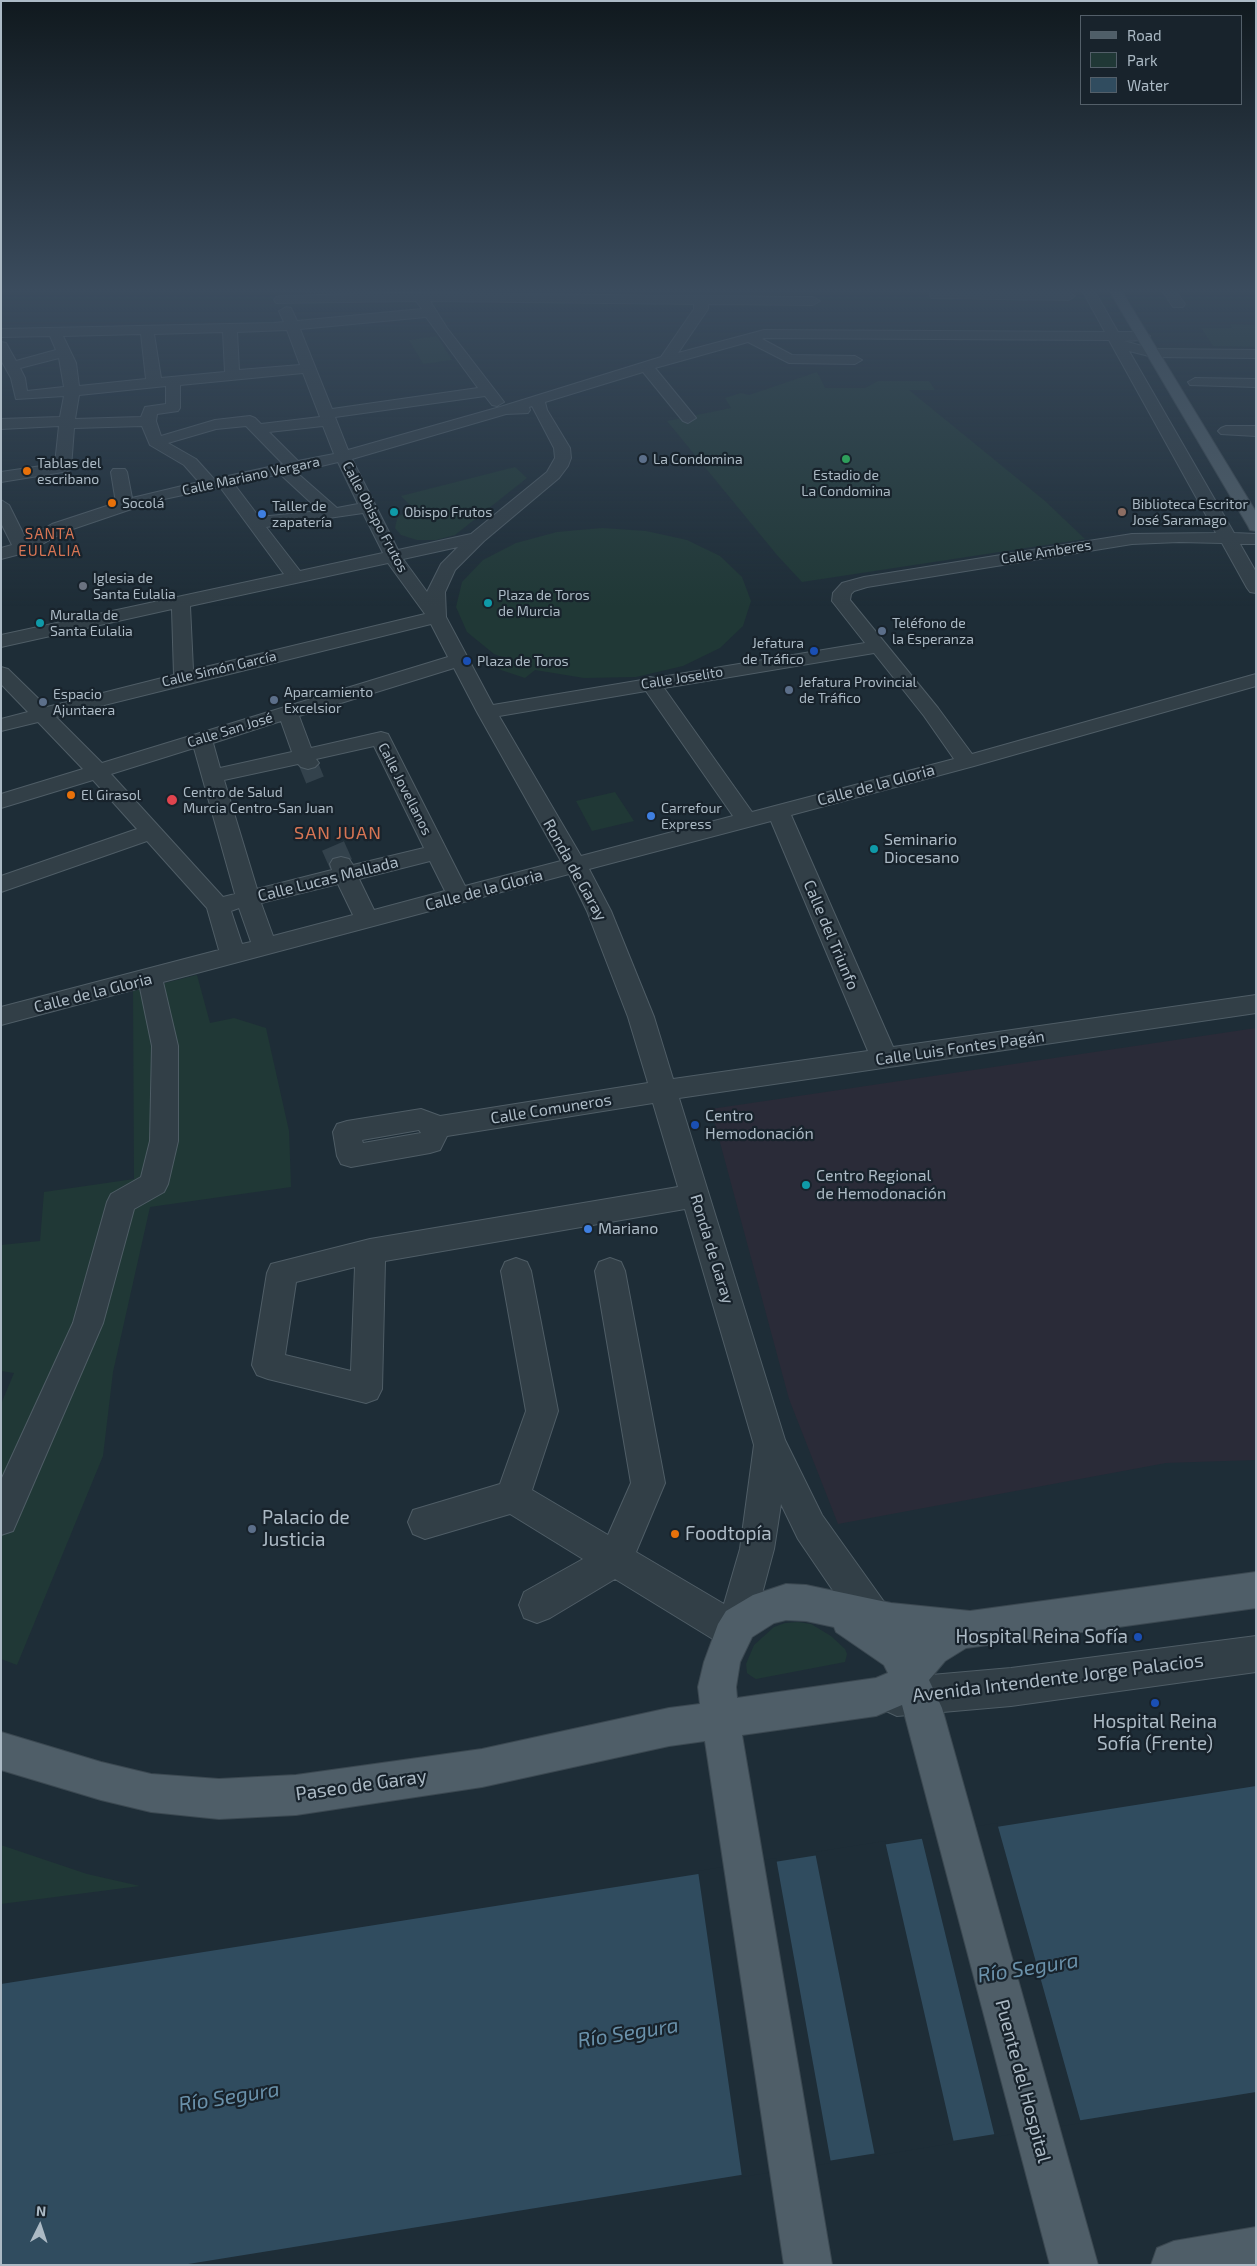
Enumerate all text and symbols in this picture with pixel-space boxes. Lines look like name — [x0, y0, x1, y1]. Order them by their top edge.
legend — [1080, 15, 1242, 105]
text: Road — [1127, 26, 1162, 44]
text: Park — [1127, 51, 1158, 69]
text: Water — [1127, 76, 1169, 94]
place label: La Condomina — [653, 451, 743, 467]
street label: Calle Mariano Vergara — [181, 453, 321, 499]
marker: La Condomina — [637, 453, 649, 465]
marker: Estadio de La Condomina — [840, 453, 852, 465]
place label: Tablas del escribano — [37, 455, 101, 488]
street label: Calle Obispo Frutos — [339, 459, 411, 575]
marker: Tablas del escribano — [21, 465, 33, 477]
place label: Estadio de La Condomina — [801, 467, 891, 500]
place label: Socolá — [122, 495, 164, 511]
place label: Biblioteca Escritor José Saramago — [1132, 496, 1248, 528]
marker: Socolá — [106, 497, 118, 509]
place label: Taller de zapatería — [272, 498, 332, 530]
place label: Obispo Frutos — [404, 504, 492, 520]
marker: Obispo Frutos — [388, 506, 400, 518]
marker: Biblioteca Escritor José Saramago — [1116, 506, 1128, 518]
marker: Taller de zapatería — [256, 508, 268, 520]
district label: SANTA EULALIA — [17, 525, 83, 560]
street label: Calle Amberes — [1000, 537, 1092, 567]
place label: Iglesia de Santa Eulalia — [93, 570, 176, 602]
marker: Iglesia de Santa Eulalia — [77, 580, 89, 592]
place label: Plaza de Toros de Murcia — [498, 587, 590, 620]
marker: Plaza de Toros de Murcia — [482, 597, 494, 609]
place label: Muralla de Santa Eulalia — [50, 607, 133, 640]
place label: Teléfono de la Esperanza — [892, 615, 974, 648]
marker: Muralla de Santa Eulalia — [34, 617, 46, 629]
marker: Teléfono de la Esperanza — [876, 625, 888, 637]
place label: Jefatura de Tráfico — [742, 635, 804, 668]
marker: Jefatura de Tráfico — [808, 645, 820, 657]
street label: Calle Simón García — [160, 648, 278, 690]
place label: Plaza de Toros — [477, 653, 569, 669]
marker: Plaza de Toros — [461, 655, 473, 667]
street label: Calle Joselito — [640, 663, 724, 693]
place label: Jefatura Provincial de Tráfico — [799, 674, 917, 706]
place label: Aparcamiento Excelsior — [284, 684, 373, 716]
marker: Jefatura Provincial de Tráfico — [783, 684, 795, 696]
place label: Espacio Ajuntaera — [53, 686, 115, 719]
marker: Aparcamiento Excelsior — [268, 694, 280, 706]
marker: Espacio Ajuntaera — [37, 696, 49, 708]
street label: Calle San José — [185, 709, 275, 751]
street label: Calle Jovellanos — [375, 740, 435, 838]
street label: Calle de la Gloria — [815, 760, 937, 810]
place label: Centro de Salud Murcia Centro-San Juan — [183, 784, 334, 816]
place label: El Girasol — [81, 787, 141, 803]
marker: El Girasol — [65, 789, 77, 801]
marker: Centro de Salud Murcia Centro-San Juan — [165, 793, 179, 807]
place label: Carrefour Express — [661, 800, 722, 832]
marker: Carrefour Express — [645, 810, 657, 822]
street label: Ronda de Garay — [539, 816, 611, 924]
district label: SAN JUAN — [293, 822, 383, 844]
place label: Seminario Diocesano — [884, 830, 959, 868]
marker: Seminario Diocesano — [868, 843, 880, 855]
street label: Calle Lucas Mallada — [256, 852, 400, 906]
street label: Calle de la Gloria — [423, 865, 545, 915]
street label: Calle del Triunfo — [799, 877, 863, 993]
street label: Calle de la Gloria — [32, 969, 154, 1017]
street label: Calle Luis Fontes Pagán — [874, 1027, 1046, 1069]
street label: Calle Comuneros — [489, 1090, 613, 1128]
place label: Centro Hemodonación — [705, 1106, 814, 1144]
marker: Centro Hemodonación — [689, 1119, 701, 1131]
place label: Centro Regional de Hemodonación — [816, 1166, 946, 1204]
marker: Centro Regional de Hemodonación — [800, 1179, 812, 1191]
street label: Ronda de Garay — [686, 1192, 738, 1306]
place label: Mariano — [598, 1219, 658, 1239]
marker: Mariano — [582, 1223, 594, 1235]
place label: Palacio de Justicia — [262, 1507, 350, 1551]
marker: Palacio de Justicia — [246, 1523, 258, 1535]
place label: Foodtopía — [685, 1523, 772, 1545]
marker: Foodtopía — [669, 1528, 681, 1540]
place label: Hospital Reina Sofía — [955, 1626, 1128, 1648]
marker: Hospital Reina Sofía — [1132, 1631, 1144, 1643]
street label: Avenida Intendente Jorge Palacios — [911, 1649, 1205, 1707]
marker: Hospital Reina Sofía (Frente) — [1149, 1697, 1161, 1709]
place label: Hospital Reina Sofía (Frente) — [1093, 1711, 1217, 1755]
street label: Paseo de Garay — [294, 1765, 428, 1805]
water label: Río Segura — [976, 1948, 1080, 1988]
street label: Puente del Hospital — [990, 1997, 1056, 2165]
water label: Río Segura — [576, 2013, 680, 2053]
water label: Río Segura — [177, 2077, 281, 2117]
north arrow — [15, 2201, 65, 2251]
text: N — [35, 2202, 47, 2219]

